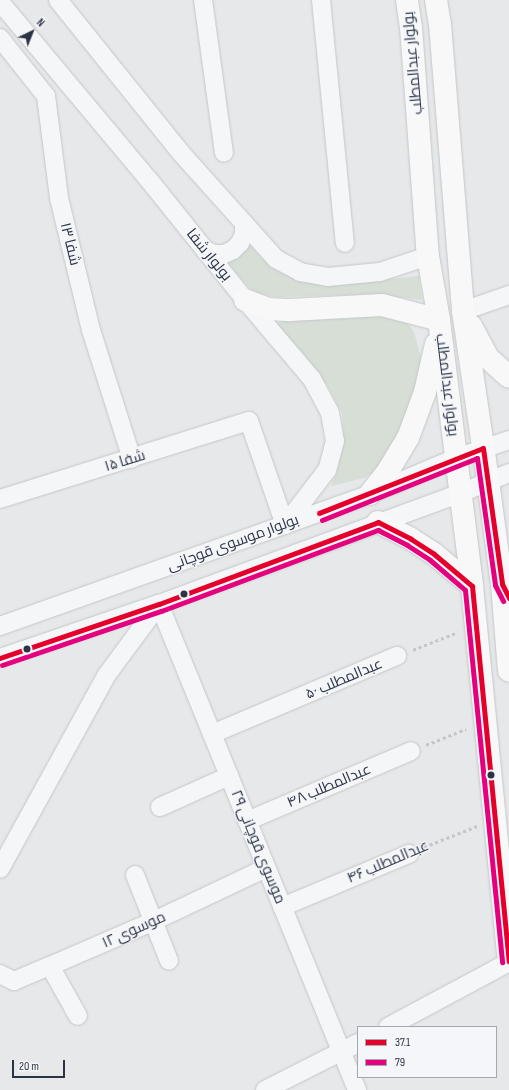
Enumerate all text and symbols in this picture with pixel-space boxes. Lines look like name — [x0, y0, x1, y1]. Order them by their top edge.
street label: بولوار عبدالمطلب — [400, 11, 426, 115]
north arrow — [12, 12, 52, 52]
text: N — [34, 16, 47, 30]
street label: شفا ۱۳ — [56, 221, 84, 267]
street label: بولوار شفا — [182, 225, 236, 285]
street label: بولوار عبدالمطلب — [432, 333, 462, 437]
street label: شفا ۱۵ — [102, 446, 148, 476]
street label: بولوار موسوی قوچانی — [165, 511, 301, 575]
unlabelled marker — [179, 589, 189, 599]
unlabelled marker — [22, 644, 32, 654]
street label: عبدالمطلب ۵۰ — [303, 655, 385, 703]
street label: عبدالمطلب ۴۸ — [284, 760, 374, 812]
unlabelled marker — [486, 770, 496, 780]
street label: موسوی قوچانی ۲۹ — [227, 788, 289, 906]
street label: عبدالمطلب ۴۶ — [344, 837, 432, 887]
street label: موسوی ۱۲ — [99, 908, 169, 952]
legend — [357, 1026, 497, 1078]
text: 37.1 — [395, 1035, 410, 1050]
scale bar — [14, 1052, 67, 1078]
text: 79 — [395, 1055, 405, 1070]
text: 20 m — [19, 1059, 39, 1074]

